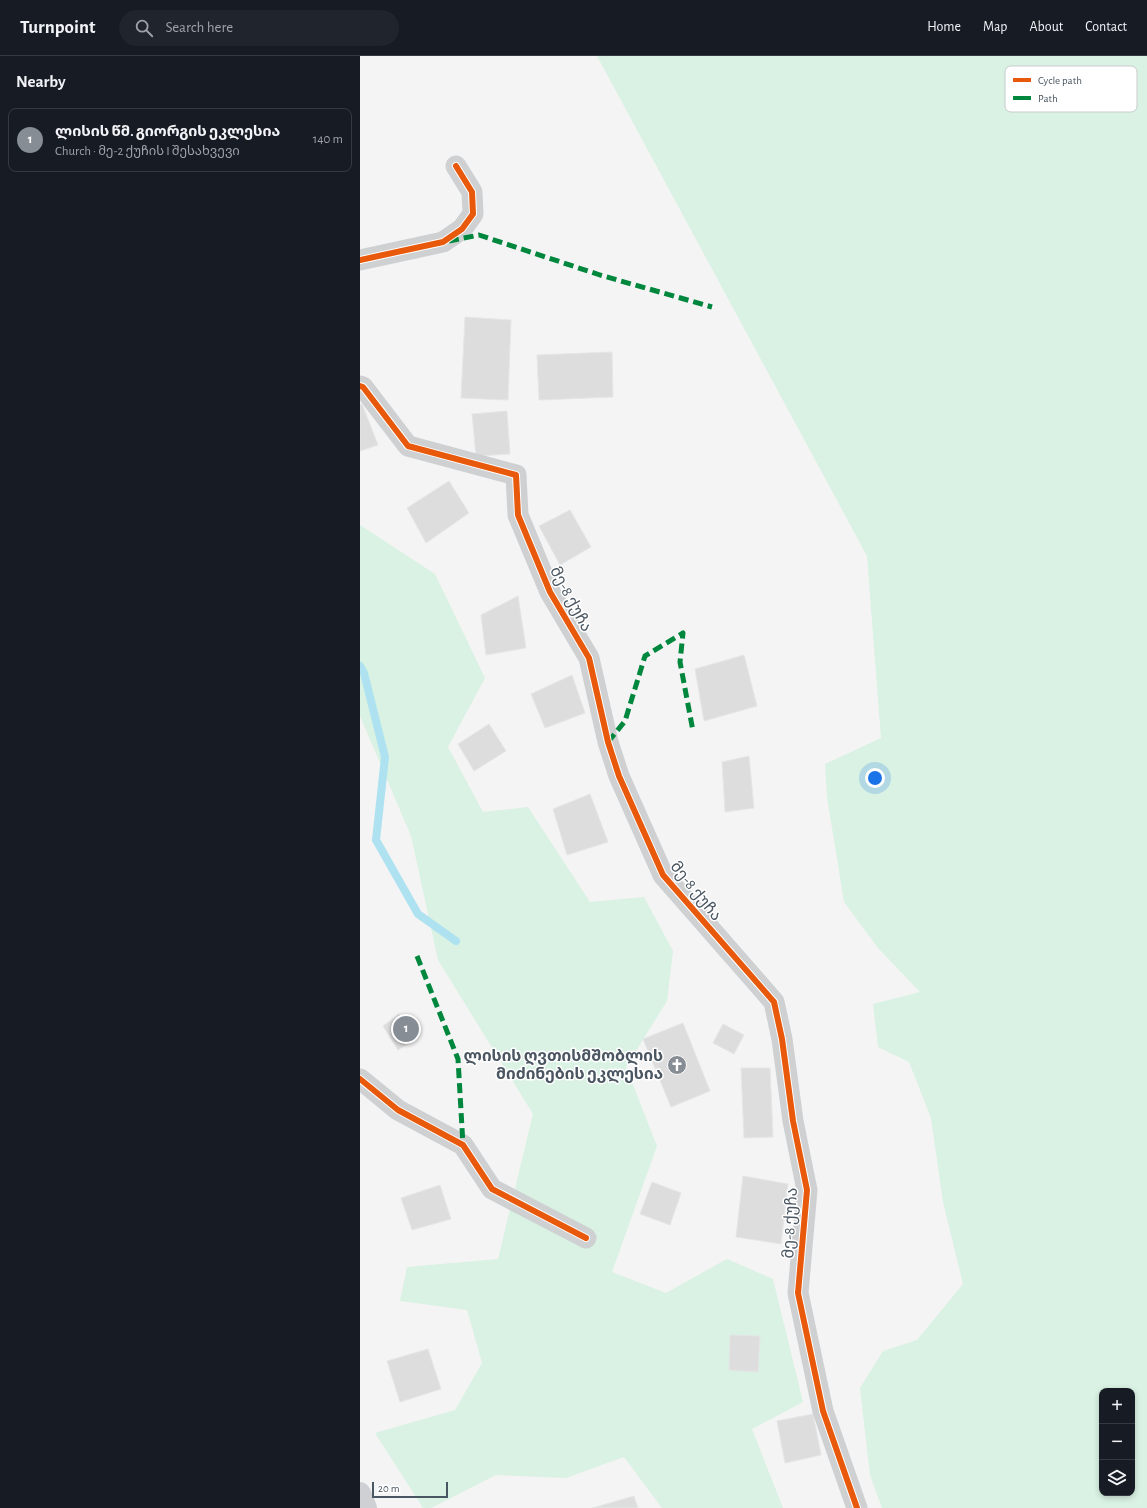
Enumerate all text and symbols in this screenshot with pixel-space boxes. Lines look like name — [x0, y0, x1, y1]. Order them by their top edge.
search box — [119, 10, 399, 46]
icon: search — [133, 17, 155, 39]
text: Turnpoint — [20, 18, 95, 37]
text: Search here — [165, 20, 233, 35]
text: Home — [927, 20, 961, 34]
text: Map — [983, 20, 1007, 34]
text: About — [1029, 20, 1063, 34]
text: Contact — [1085, 20, 1127, 34]
legend — [1005, 66, 1137, 112]
text: Nearby — [16, 73, 66, 90]
text: Cycle path — [1038, 75, 1082, 86]
text: Path — [1038, 93, 1058, 104]
text: ლისის წმ. გიორგის ეკლესია — [55, 124, 280, 139]
text: 1 — [28, 133, 32, 146]
text: 140 m — [313, 133, 343, 146]
text: Church · მე-2 ქუჩის I შესახვევი — [55, 145, 240, 158]
street label: მე-8 ქუჩა — [546, 564, 595, 635]
your location — [865, 768, 885, 788]
street label: მე-8 ქუჩა — [667, 858, 725, 924]
pin: 1 — [393, 1014, 419, 1044]
place label: ლისის ღვთისმშობლის მიძინების ეკლესია — [464, 1048, 663, 1084]
church icon: ლისის ღვთისმშობლის მიძინების ეკლესია — [666, 1054, 688, 1076]
street label: მე-8 ქუჩა — [780, 1187, 801, 1259]
map controls — [1099, 1388, 1135, 1496]
button: + — [1099, 1388, 1135, 1424]
button: − — [1099, 1424, 1135, 1460]
button: layers — [1099, 1460, 1135, 1496]
scale bar — [372, 1480, 448, 1499]
text: 20 m — [378, 1483, 399, 1494]

